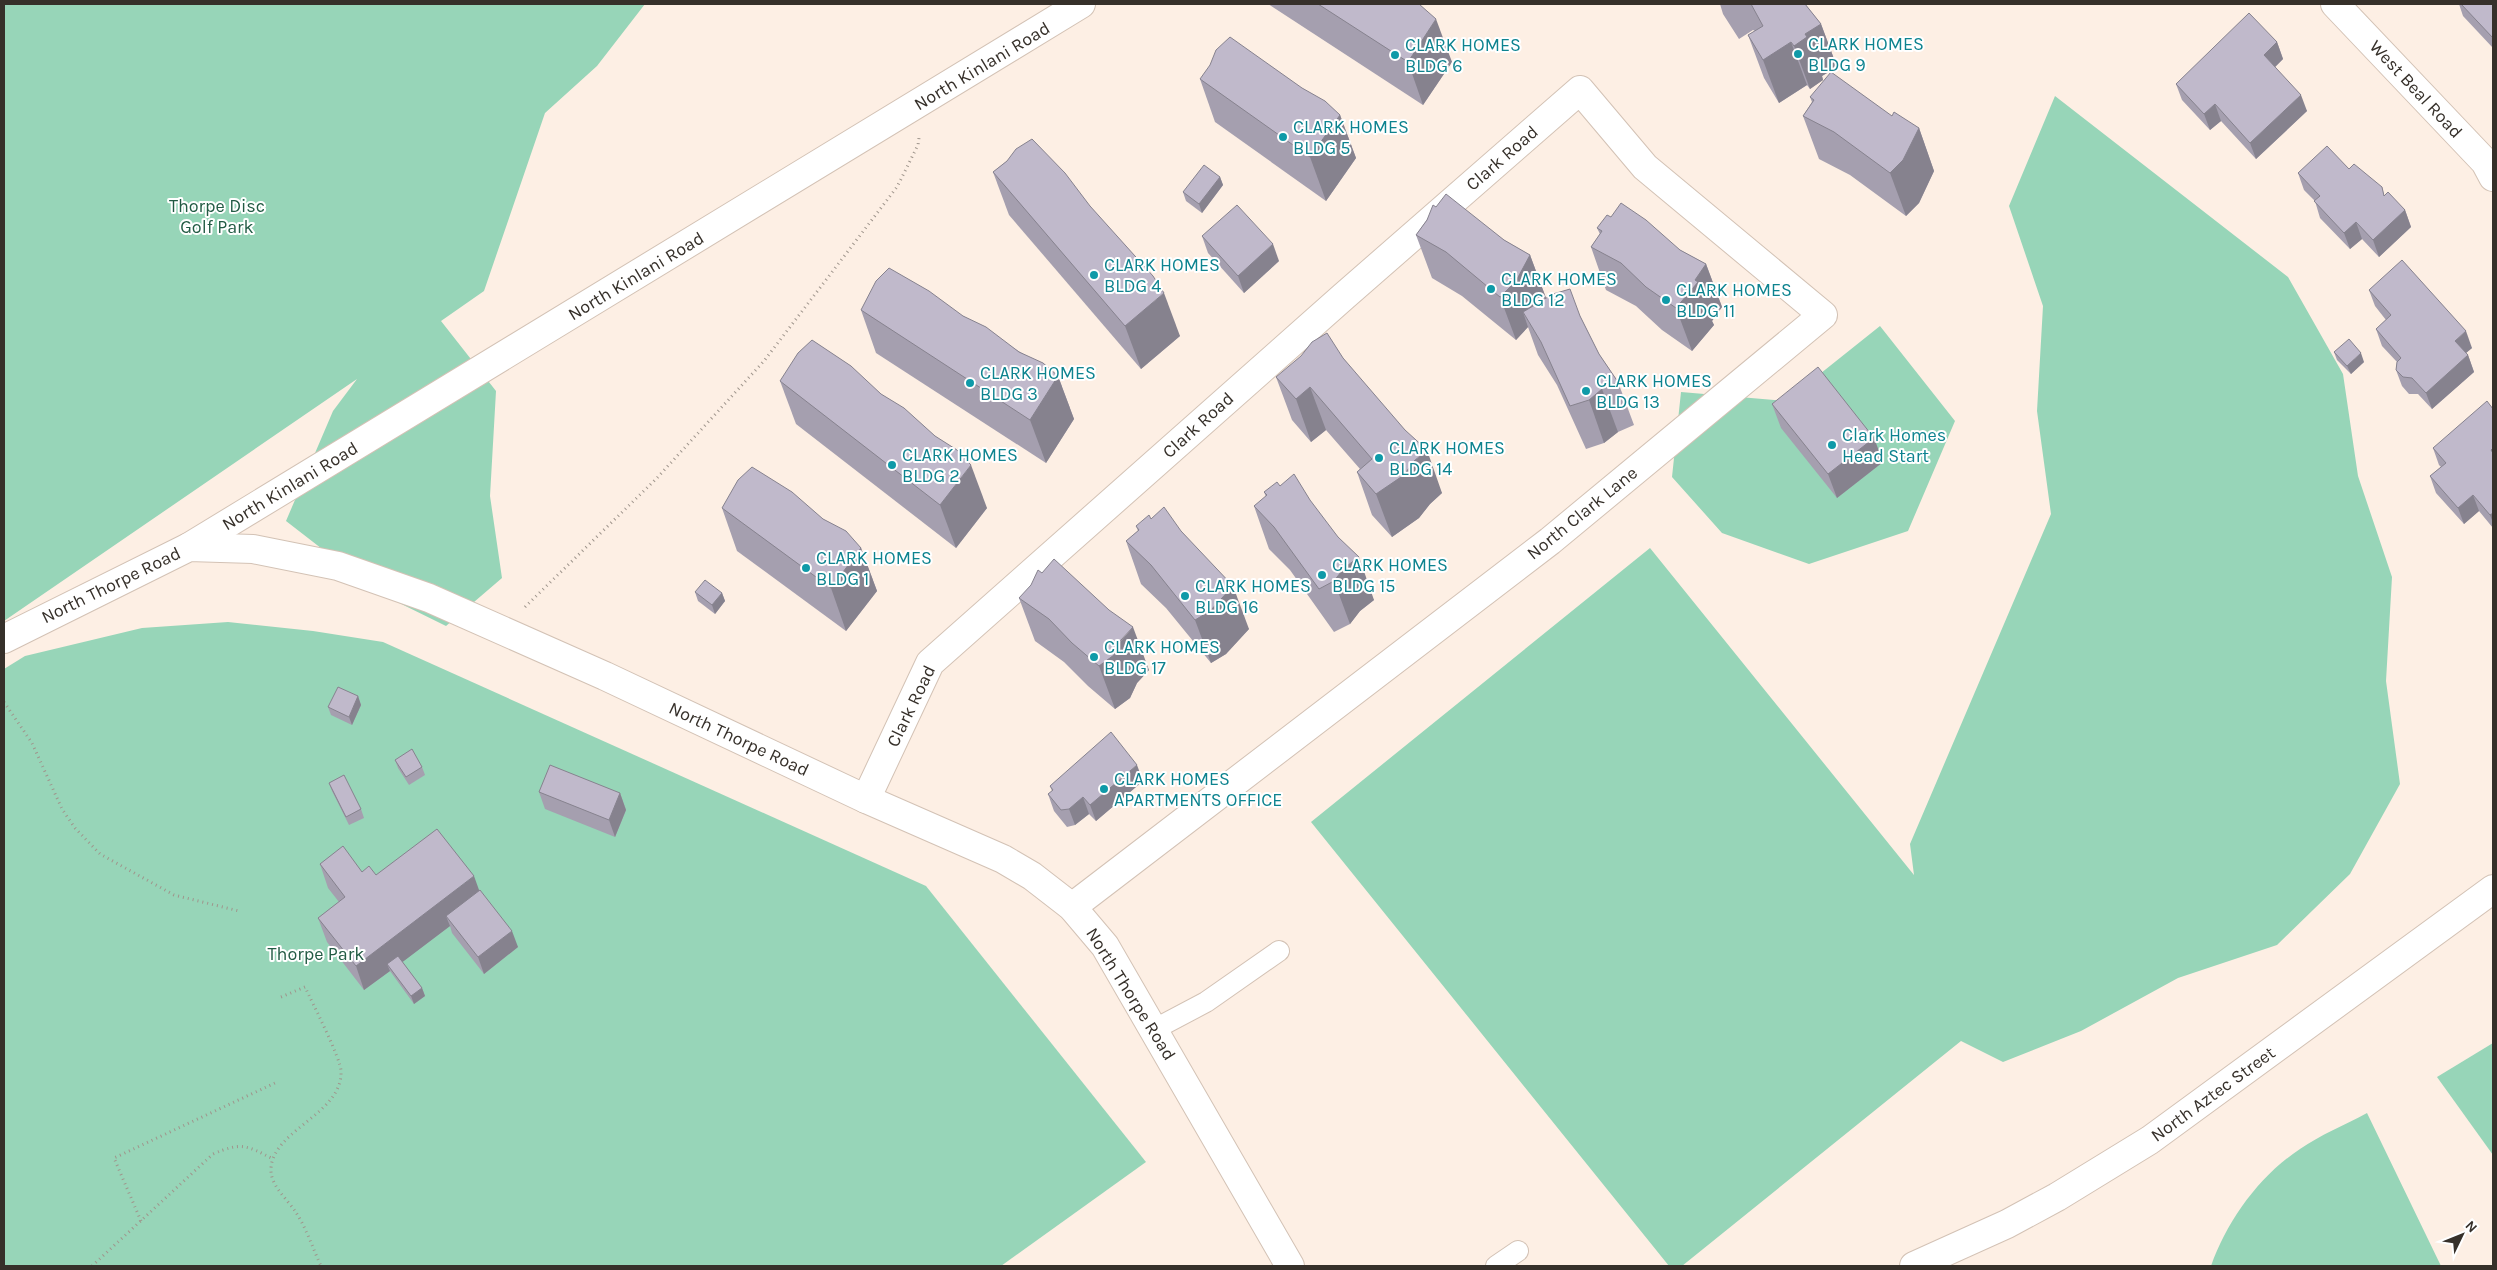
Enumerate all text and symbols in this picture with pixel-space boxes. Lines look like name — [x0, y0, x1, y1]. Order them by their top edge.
street label: North Kinlani Road — [910, 17, 1054, 115]
place label: CLARK HOMES BLDG 9 — [1808, 33, 1924, 76]
place label: CLARK HOMES BLDG 6 — [1405, 34, 1521, 77]
street label: West Beal Road — [2365, 35, 2467, 143]
marker: CLARK HOMES BLDG 9 — [1792, 48, 1804, 60]
marker: CLARK HOMES BLDG 6 — [1389, 49, 1401, 61]
place label: CLARK HOMES BLDG 5 — [1293, 116, 1409, 159]
street label: Clark Road — [1461, 121, 1543, 195]
marker: CLARK HOMES BLDG 5 — [1277, 131, 1289, 143]
park label: Thorpe Disc Golf Park — [169, 195, 265, 238]
street label: North Kinlani Road — [564, 227, 708, 325]
place label: CLARK HOMES BLDG 4 — [1104, 254, 1220, 297]
place label: CLARK HOMES BLDG 12 — [1501, 268, 1617, 311]
marker: CLARK HOMES BLDG 4 — [1088, 269, 1100, 281]
place label: CLARK HOMES BLDG 11 — [1676, 279, 1792, 322]
marker: CLARK HOMES BLDG 12 — [1485, 283, 1497, 295]
marker: CLARK HOMES BLDG 11 — [1660, 294, 1672, 306]
place label: CLARK HOMES BLDG 3 — [980, 362, 1096, 405]
place label: CLARK HOMES BLDG 13 — [1596, 370, 1712, 413]
marker: CLARK HOMES BLDG 3 — [964, 377, 976, 389]
marker: CLARK HOMES BLDG 13 — [1580, 385, 1592, 397]
street label: Clark Road — [1158, 387, 1238, 463]
place label: Clark Homes Head Start — [1842, 424, 1946, 467]
street label: North Kinlani Road — [218, 437, 362, 535]
place label: CLARK HOMES BLDG 14 — [1389, 437, 1505, 480]
marker: Clark Homes Head Start — [1826, 439, 1838, 451]
place label: CLARK HOMES BLDG 2 — [902, 444, 1018, 487]
marker: CLARK HOMES BLDG 14 — [1373, 452, 1385, 464]
marker: CLARK HOMES BLDG 2 — [886, 459, 898, 471]
street label: North Clark Lane — [1522, 462, 1642, 564]
street label: North Thorpe Road — [38, 542, 184, 628]
place label: CLARK HOMES BLDG 1 — [816, 547, 932, 590]
place label: CLARK HOMES BLDG 15 — [1332, 554, 1448, 597]
marker: CLARK HOMES BLDG 1 — [800, 562, 812, 574]
marker: CLARK HOMES BLDG 15 — [1316, 569, 1328, 581]
place label: CLARK HOMES BLDG 16 — [1195, 575, 1311, 618]
marker: CLARK HOMES BLDG 16 — [1179, 590, 1191, 602]
place label: CLARK HOMES BLDG 17 — [1104, 636, 1220, 679]
marker: CLARK HOMES BLDG 17 — [1088, 651, 1100, 663]
street label: Clark Road — [882, 661, 940, 751]
street label: North Thorpe Road — [665, 697, 813, 781]
place label: CLARK HOMES APARTMENTS OFFICE — [1114, 768, 1283, 811]
marker: CLARK HOMES APARTMENTS OFFICE — [1098, 783, 1110, 795]
street label: North Thorpe Road — [1081, 924, 1181, 1064]
park label: Thorpe Park — [268, 943, 364, 965]
street label: North Aztec Street — [2146, 1041, 2280, 1147]
north arrow — [2437, 1210, 2487, 1260]
text: N — [2461, 1217, 2481, 1236]

